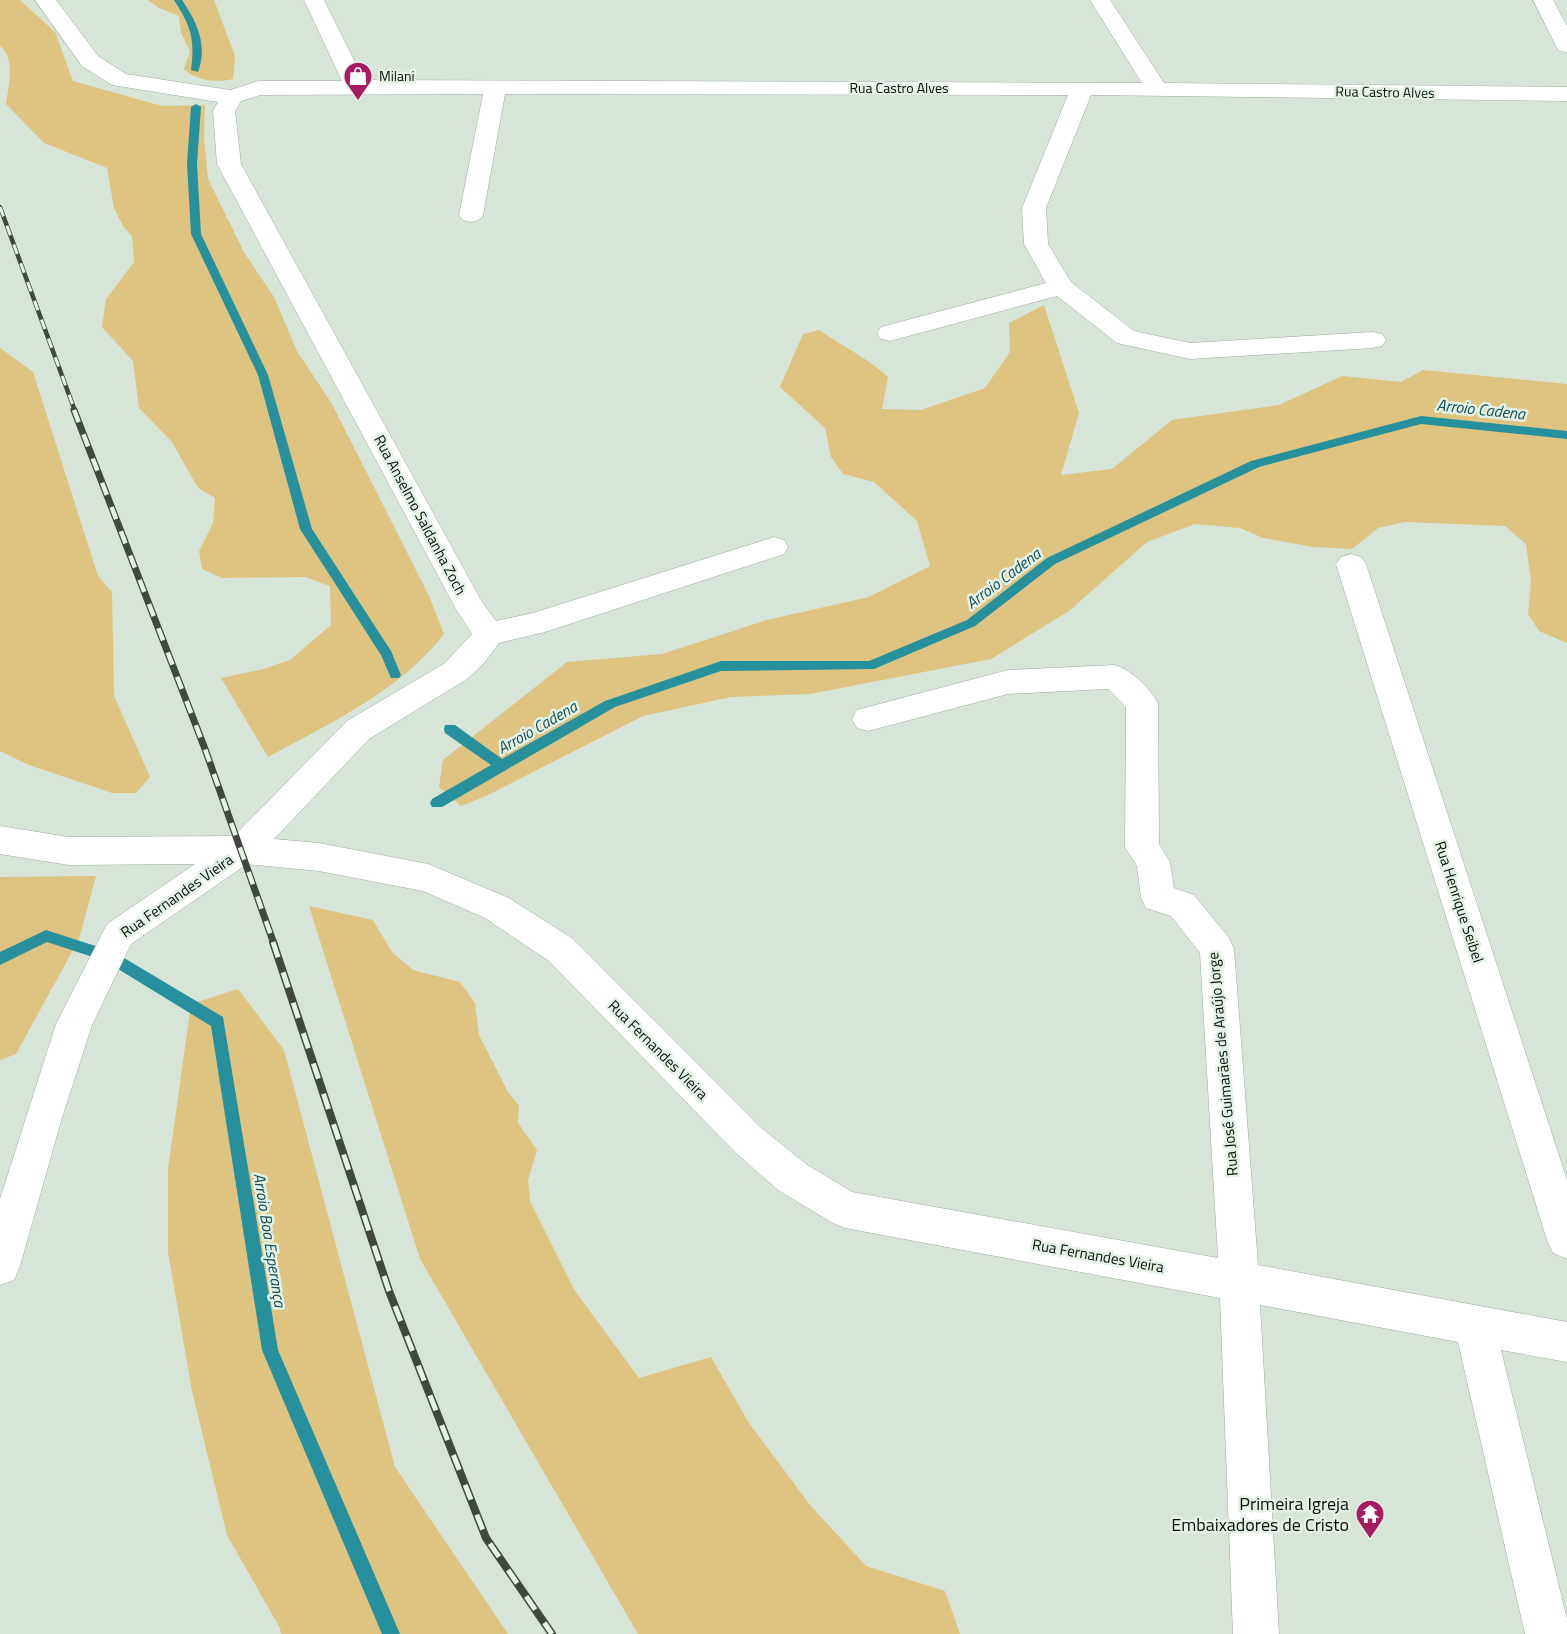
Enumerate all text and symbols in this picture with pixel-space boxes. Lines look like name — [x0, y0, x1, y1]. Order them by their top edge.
shop icon: Milani — [342, 60, 374, 102]
place label: Milani — [379, 65, 415, 86]
street label: Rua Castro Alves — [849, 77, 949, 98]
street label: Rua Castro Alves — [1335, 80, 1435, 103]
water label: Arroio Cadena — [1436, 392, 1527, 426]
street label: Rua Anselmo Saldanha Zoch — [368, 431, 473, 599]
water label: Arroio Cadena — [960, 541, 1046, 614]
water label: Arroio Cadena — [493, 694, 582, 760]
street label: Rua Henrique Seibel — [1429, 838, 1490, 966]
street label: Rua Fernandes Vieira — [115, 848, 238, 943]
street label: Rua José Guimarães de Araújo Jorge — [1201, 951, 1244, 1177]
street label: Rua Fernandes Vieira — [603, 994, 714, 1105]
water label: Arroio Boa Esperança — [248, 1171, 293, 1310]
street label: Rua Fernandes Vieira — [1030, 1233, 1166, 1278]
place label: Primeira Igreja Embaixadores de Cristo — [1171, 1490, 1349, 1538]
temple icon: Primeira Igreja Embaixadores de Cristo — [1354, 1498, 1386, 1540]

